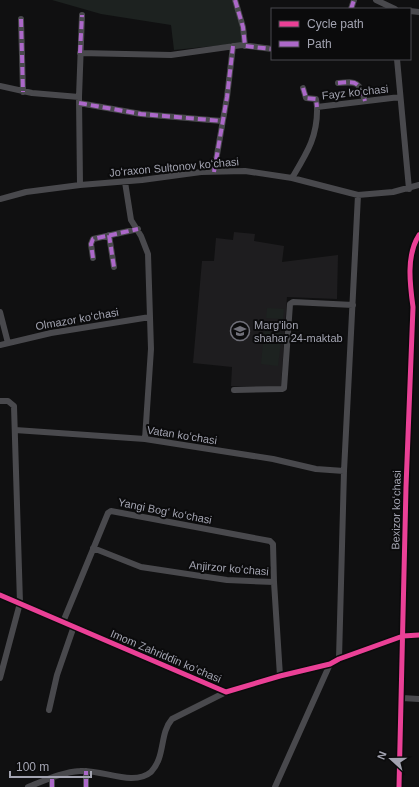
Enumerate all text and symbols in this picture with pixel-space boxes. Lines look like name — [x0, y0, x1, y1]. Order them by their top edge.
legend — [271, 8, 411, 60]
text: Cycle path — [307, 17, 364, 31]
text: Path — [307, 37, 332, 51]
street label: Fayz koʻchasi — [321, 83, 389, 101]
street label: Joʻraxon Sultonov koʻchasi — [109, 155, 239, 179]
street label: Olmazor koʻchasi — [34, 306, 120, 332]
place label: Marg'ilon shahar 24-maktab — [254, 319, 343, 344]
school or university icon: Marg'ilon shahar 24-maktab — [229, 320, 251, 342]
street label: Vatan koʻchasi — [146, 424, 218, 446]
street label: Bexizor koʻchasi — [389, 470, 403, 550]
street label: Yangi Bogʻ koʻchasi — [117, 496, 213, 526]
street label: Anjirzor koʻchasi — [189, 559, 269, 577]
street label: Imom Zahriddin koʻchasi — [109, 627, 223, 685]
north arrow — [371, 739, 411, 779]
text: N — [375, 750, 389, 761]
scale bar — [10, 753, 91, 779]
text: 100 m — [16, 760, 49, 774]

